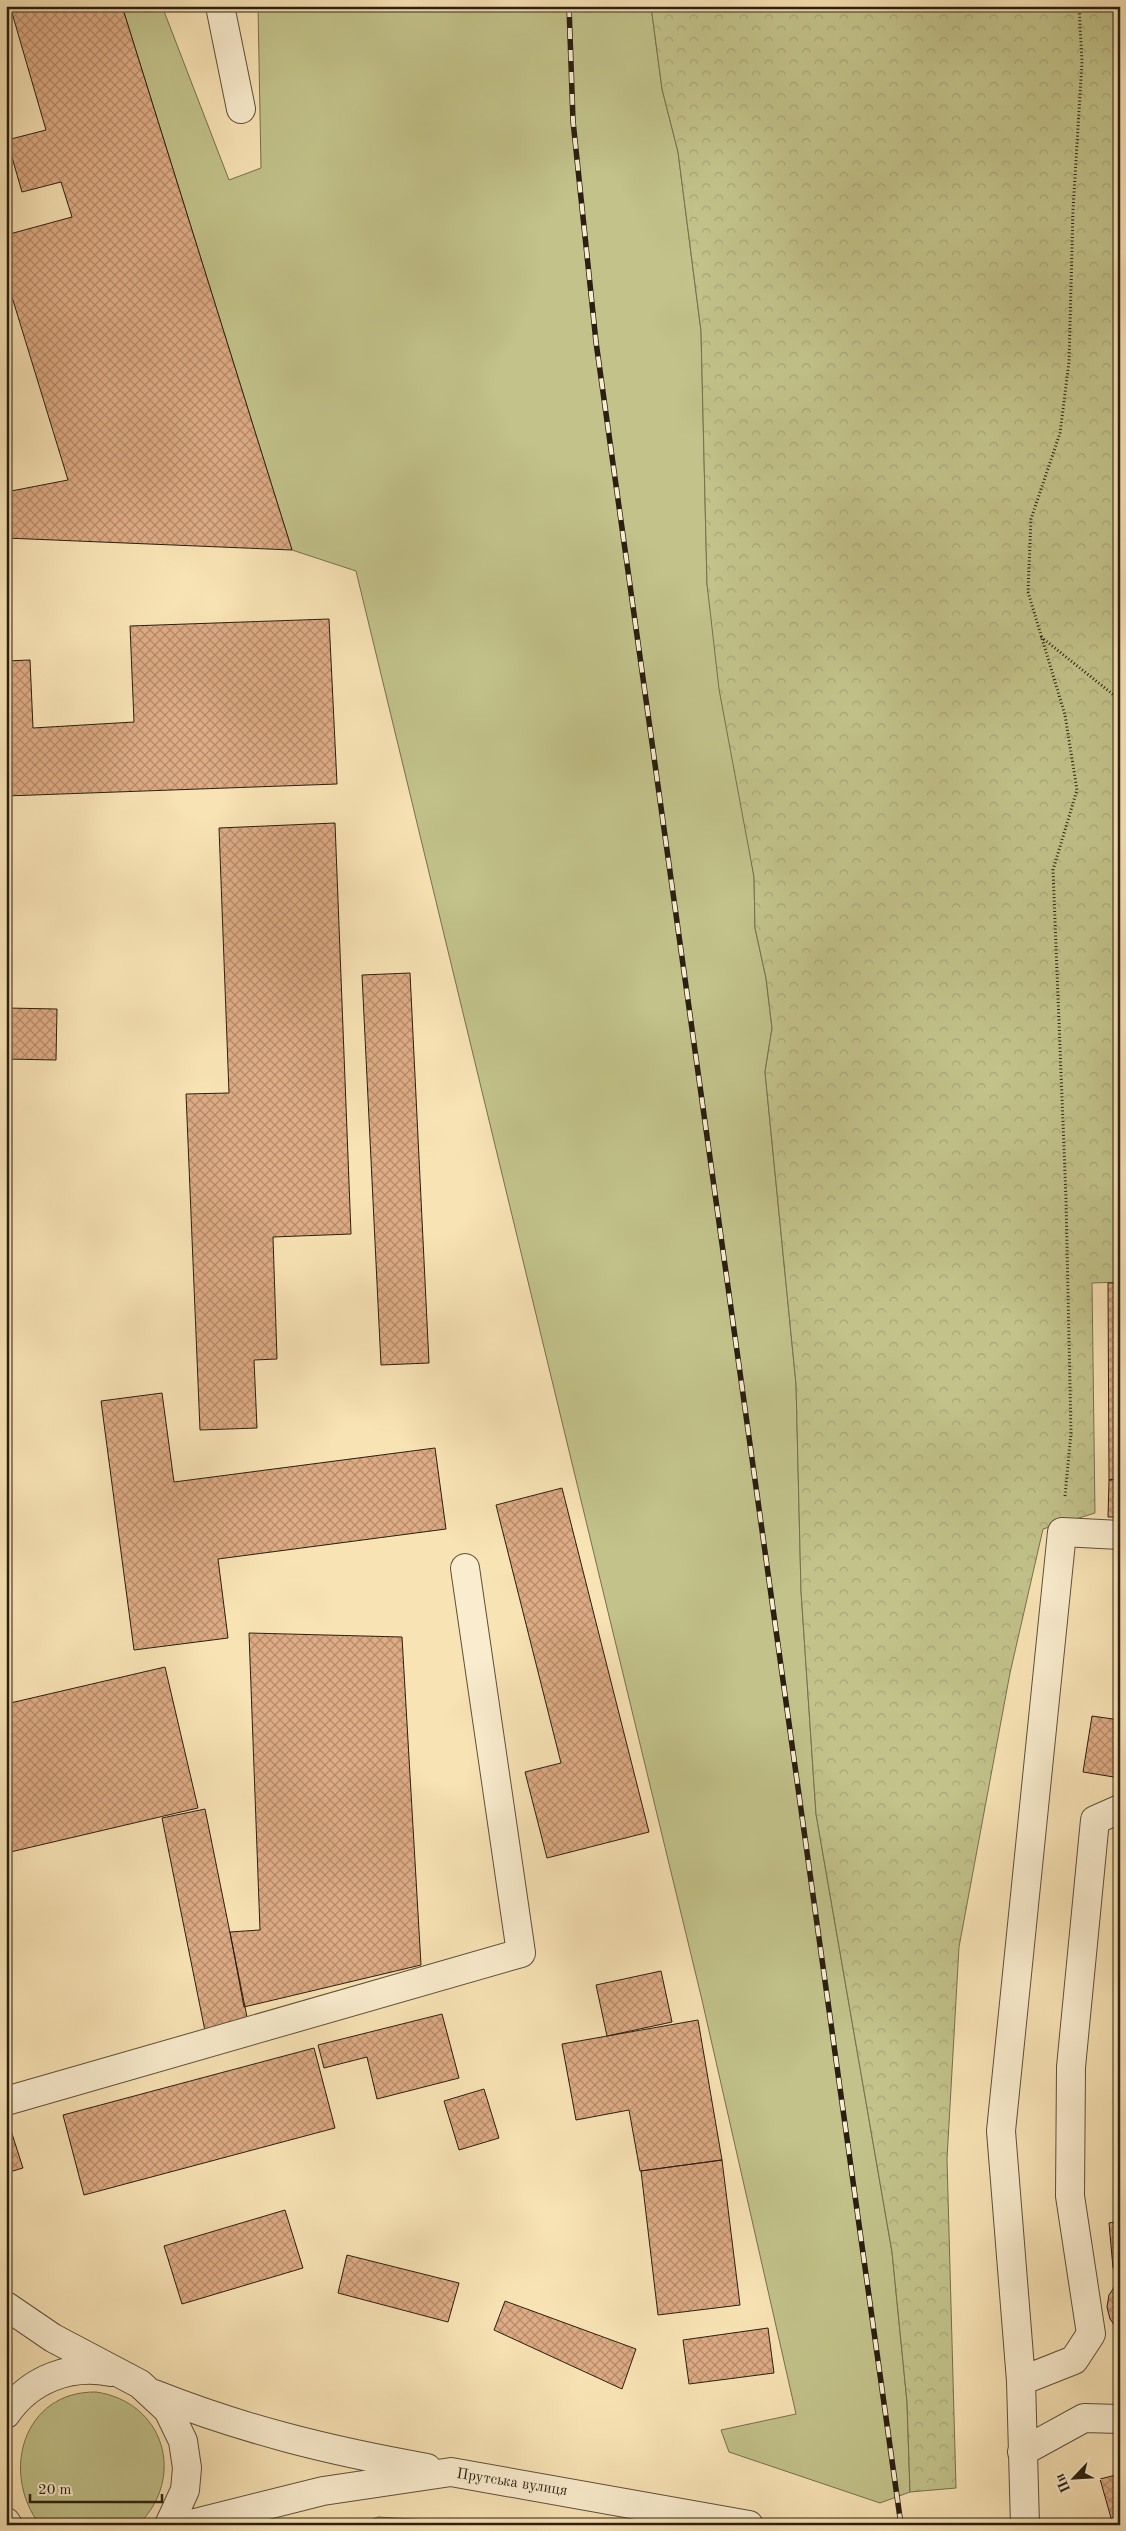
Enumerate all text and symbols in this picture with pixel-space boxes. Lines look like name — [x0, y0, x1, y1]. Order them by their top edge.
north arrow — [1048, 2454, 1098, 2504]
street label: Прутська вулиця — [455, 2467, 569, 2499]
scale bar — [30, 2471, 162, 2503]
text: Пн — [1053, 2471, 1074, 2495]
text: 20 m — [38, 2483, 72, 2498]

